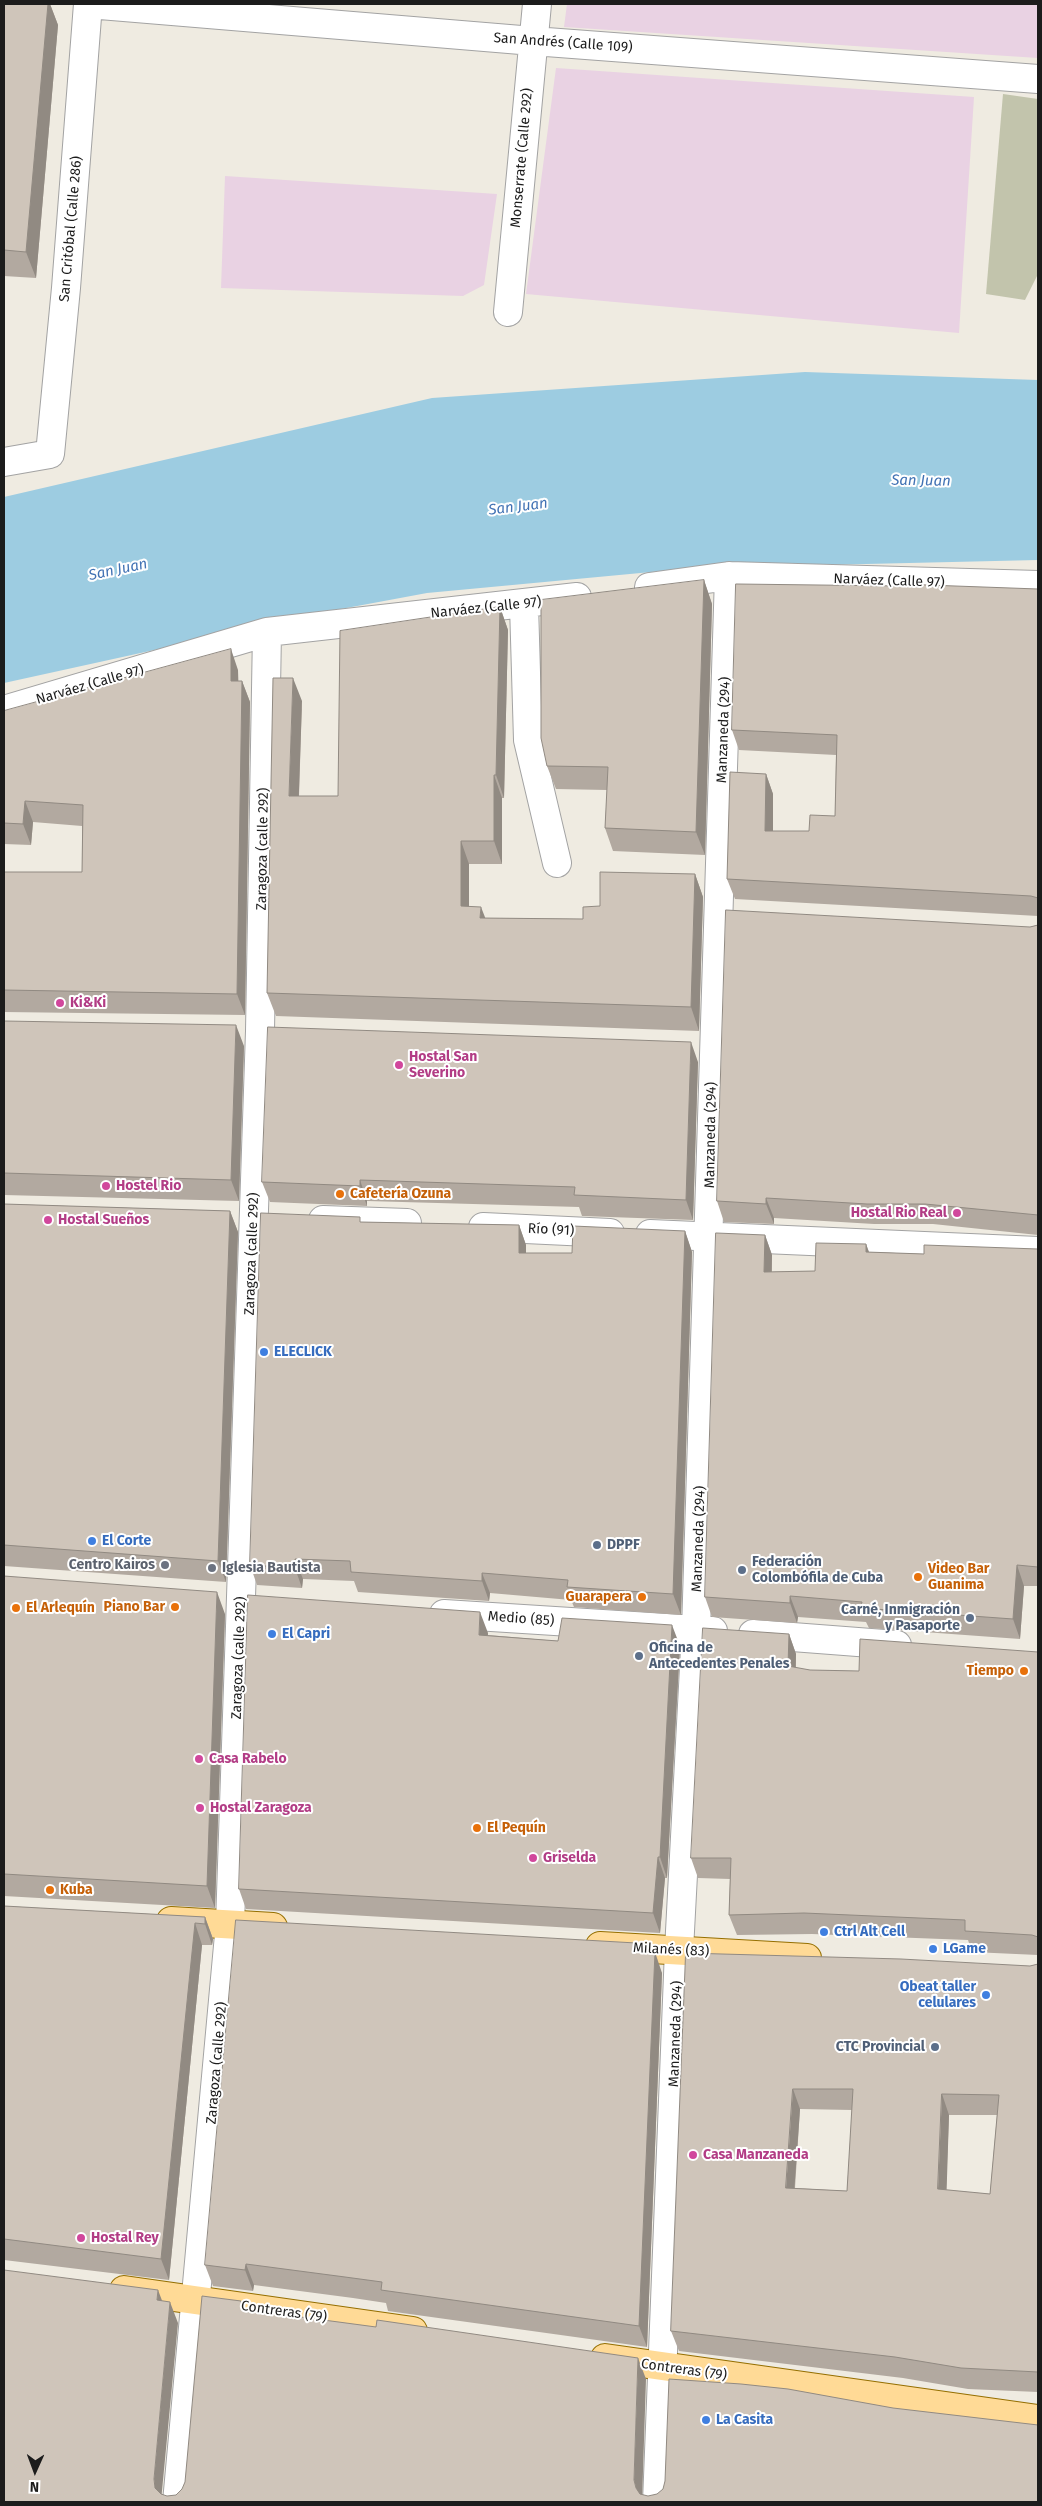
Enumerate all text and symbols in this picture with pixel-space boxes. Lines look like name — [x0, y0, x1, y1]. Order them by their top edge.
street label: San Andrés (Calle 109) — [493, 30, 633, 56]
street label: Monserrate (Calle 292) — [508, 88, 536, 228]
street label: San Critóbal (Calle 286) — [56, 155, 86, 303]
water label: San Juan — [891, 471, 951, 491]
water label: San Juan — [487, 494, 549, 520]
water label: San Juan — [87, 555, 149, 585]
street label: Narváez (Calle 97) — [833, 571, 945, 591]
street label: Narváez (Calle 97) — [430, 594, 542, 622]
street label: Narváez (Calle 97) — [34, 662, 146, 708]
street label: Manzaneda (294) — [714, 677, 734, 783]
street label: Zaragoza (calle 292) — [254, 787, 272, 911]
place label: Ki&Ki — [70, 995, 106, 1011]
marker: Ki&Ki — [54, 997, 66, 1009]
place label: Hostal San Severino — [409, 1049, 477, 1082]
marker: Hostal San Severino — [393, 1059, 405, 1071]
street label: Manzaneda (294) — [702, 1082, 720, 1188]
place label: Hostel Rio — [116, 1178, 181, 1194]
marker: Hostel Rio — [100, 1180, 112, 1192]
place label: Cafetería Ozuna — [350, 1186, 451, 1202]
marker: Cafetería Ozuna — [334, 1188, 346, 1200]
street label: Zaragoza (calle 292) — [241, 1192, 263, 1316]
place label: Hostal Rio Real — [851, 1205, 947, 1221]
marker: Hostal Rio Real — [951, 1207, 963, 1219]
place label: Hostal Sueños — [58, 1212, 149, 1228]
marker: Hostal Sueños — [42, 1214, 54, 1226]
street label: Río (91) — [527, 1220, 575, 1240]
place label: ELECLICK — [274, 1344, 332, 1360]
marker: ELECLICK — [258, 1346, 270, 1358]
street label: Manzaneda (294) — [689, 1486, 709, 1592]
place label: El Corte — [102, 1533, 151, 1549]
marker: El Corte — [86, 1535, 98, 1547]
place label: DPPF — [607, 1537, 640, 1553]
marker: DPPF — [591, 1539, 603, 1551]
place label: Federación Colombófila de Cuba — [752, 1554, 883, 1586]
place label: Centro Kairos — [69, 1557, 155, 1573]
marker: Centro Kairos — [159, 1559, 171, 1571]
place label: Iglesia Bautista — [222, 1560, 321, 1576]
place label: Video Bar Guanima — [928, 1561, 989, 1594]
marker: Iglesia Bautista — [206, 1562, 218, 1574]
marker: Federación Colombófila de Cuba — [736, 1564, 748, 1576]
marker: Video Bar Guanima — [912, 1571, 924, 1583]
place label: Guarapera — [566, 1589, 632, 1605]
marker: Guarapera — [636, 1591, 648, 1603]
street label: Zaragoza (calle 292) — [228, 1596, 250, 1720]
place label: Piano Bar — [103, 1599, 165, 1615]
place label: El Arlequín — [26, 1600, 95, 1616]
marker: Piano Bar — [169, 1601, 181, 1613]
marker: El Arlequín — [10, 1602, 22, 1614]
place label: Carné, Inmigración y Pasaporte — [841, 1602, 960, 1634]
street label: Medio (85) — [487, 1608, 555, 1630]
marker: Carné, Inmigración y Pasaporte — [964, 1612, 976, 1624]
place label: El Capri — [282, 1626, 330, 1642]
marker: El Capri — [266, 1628, 278, 1640]
place label: Oficina de Antecedentes Penales — [649, 1640, 789, 1672]
marker: Oficina de Antecedentes Penales — [633, 1650, 645, 1662]
place label: Tiempo — [966, 1663, 1014, 1679]
marker: Tiempo — [1018, 1665, 1030, 1677]
place label: Casa Rabelo — [209, 1751, 287, 1767]
marker: Casa Rabelo — [193, 1753, 205, 1765]
place label: Hostal Zaragoza — [210, 1800, 312, 1816]
marker: Hostal Zaragoza — [194, 1802, 206, 1814]
place label: El Pequín — [487, 1820, 546, 1836]
marker: El Pequín — [471, 1822, 483, 1834]
place label: Griselda — [543, 1850, 596, 1866]
marker: Griselda — [527, 1852, 539, 1864]
place label: Kuba — [60, 1882, 93, 1898]
marker: Kuba — [44, 1884, 56, 1896]
place label: Ctrl Alt Cell — [834, 1924, 905, 1940]
marker: Ctrl Alt Cell — [818, 1926, 830, 1938]
street label: Milanés (83) — [632, 1940, 710, 1960]
place label: LGame — [943, 1941, 986, 1957]
marker: LGame — [927, 1943, 939, 1955]
place label: Obeat taller celulares — [900, 1979, 976, 2011]
street label: Manzaneda (294) — [666, 1981, 686, 2087]
marker: Obeat taller celulares — [980, 1989, 992, 2001]
street label: Zaragoza (calle 292) — [203, 2001, 231, 2125]
place label: CTC Provincial — [836, 2039, 925, 2055]
marker: CTC Provincial — [929, 2041, 941, 2053]
place label: Casa Manzaneda — [703, 2147, 809, 2163]
marker: Casa Manzaneda — [687, 2149, 699, 2161]
place label: Hostal Rey — [91, 2230, 159, 2246]
marker: Hostal Rey — [75, 2232, 87, 2244]
street label: Contreras (79) — [240, 2298, 328, 2326]
street label: Contreras (79) — [640, 2356, 728, 2384]
place label: La Casita — [716, 2412, 773, 2428]
marker: La Casita — [700, 2414, 712, 2426]
north arrow — [10, 2446, 60, 2496]
text: N — [30, 2478, 39, 2495]

